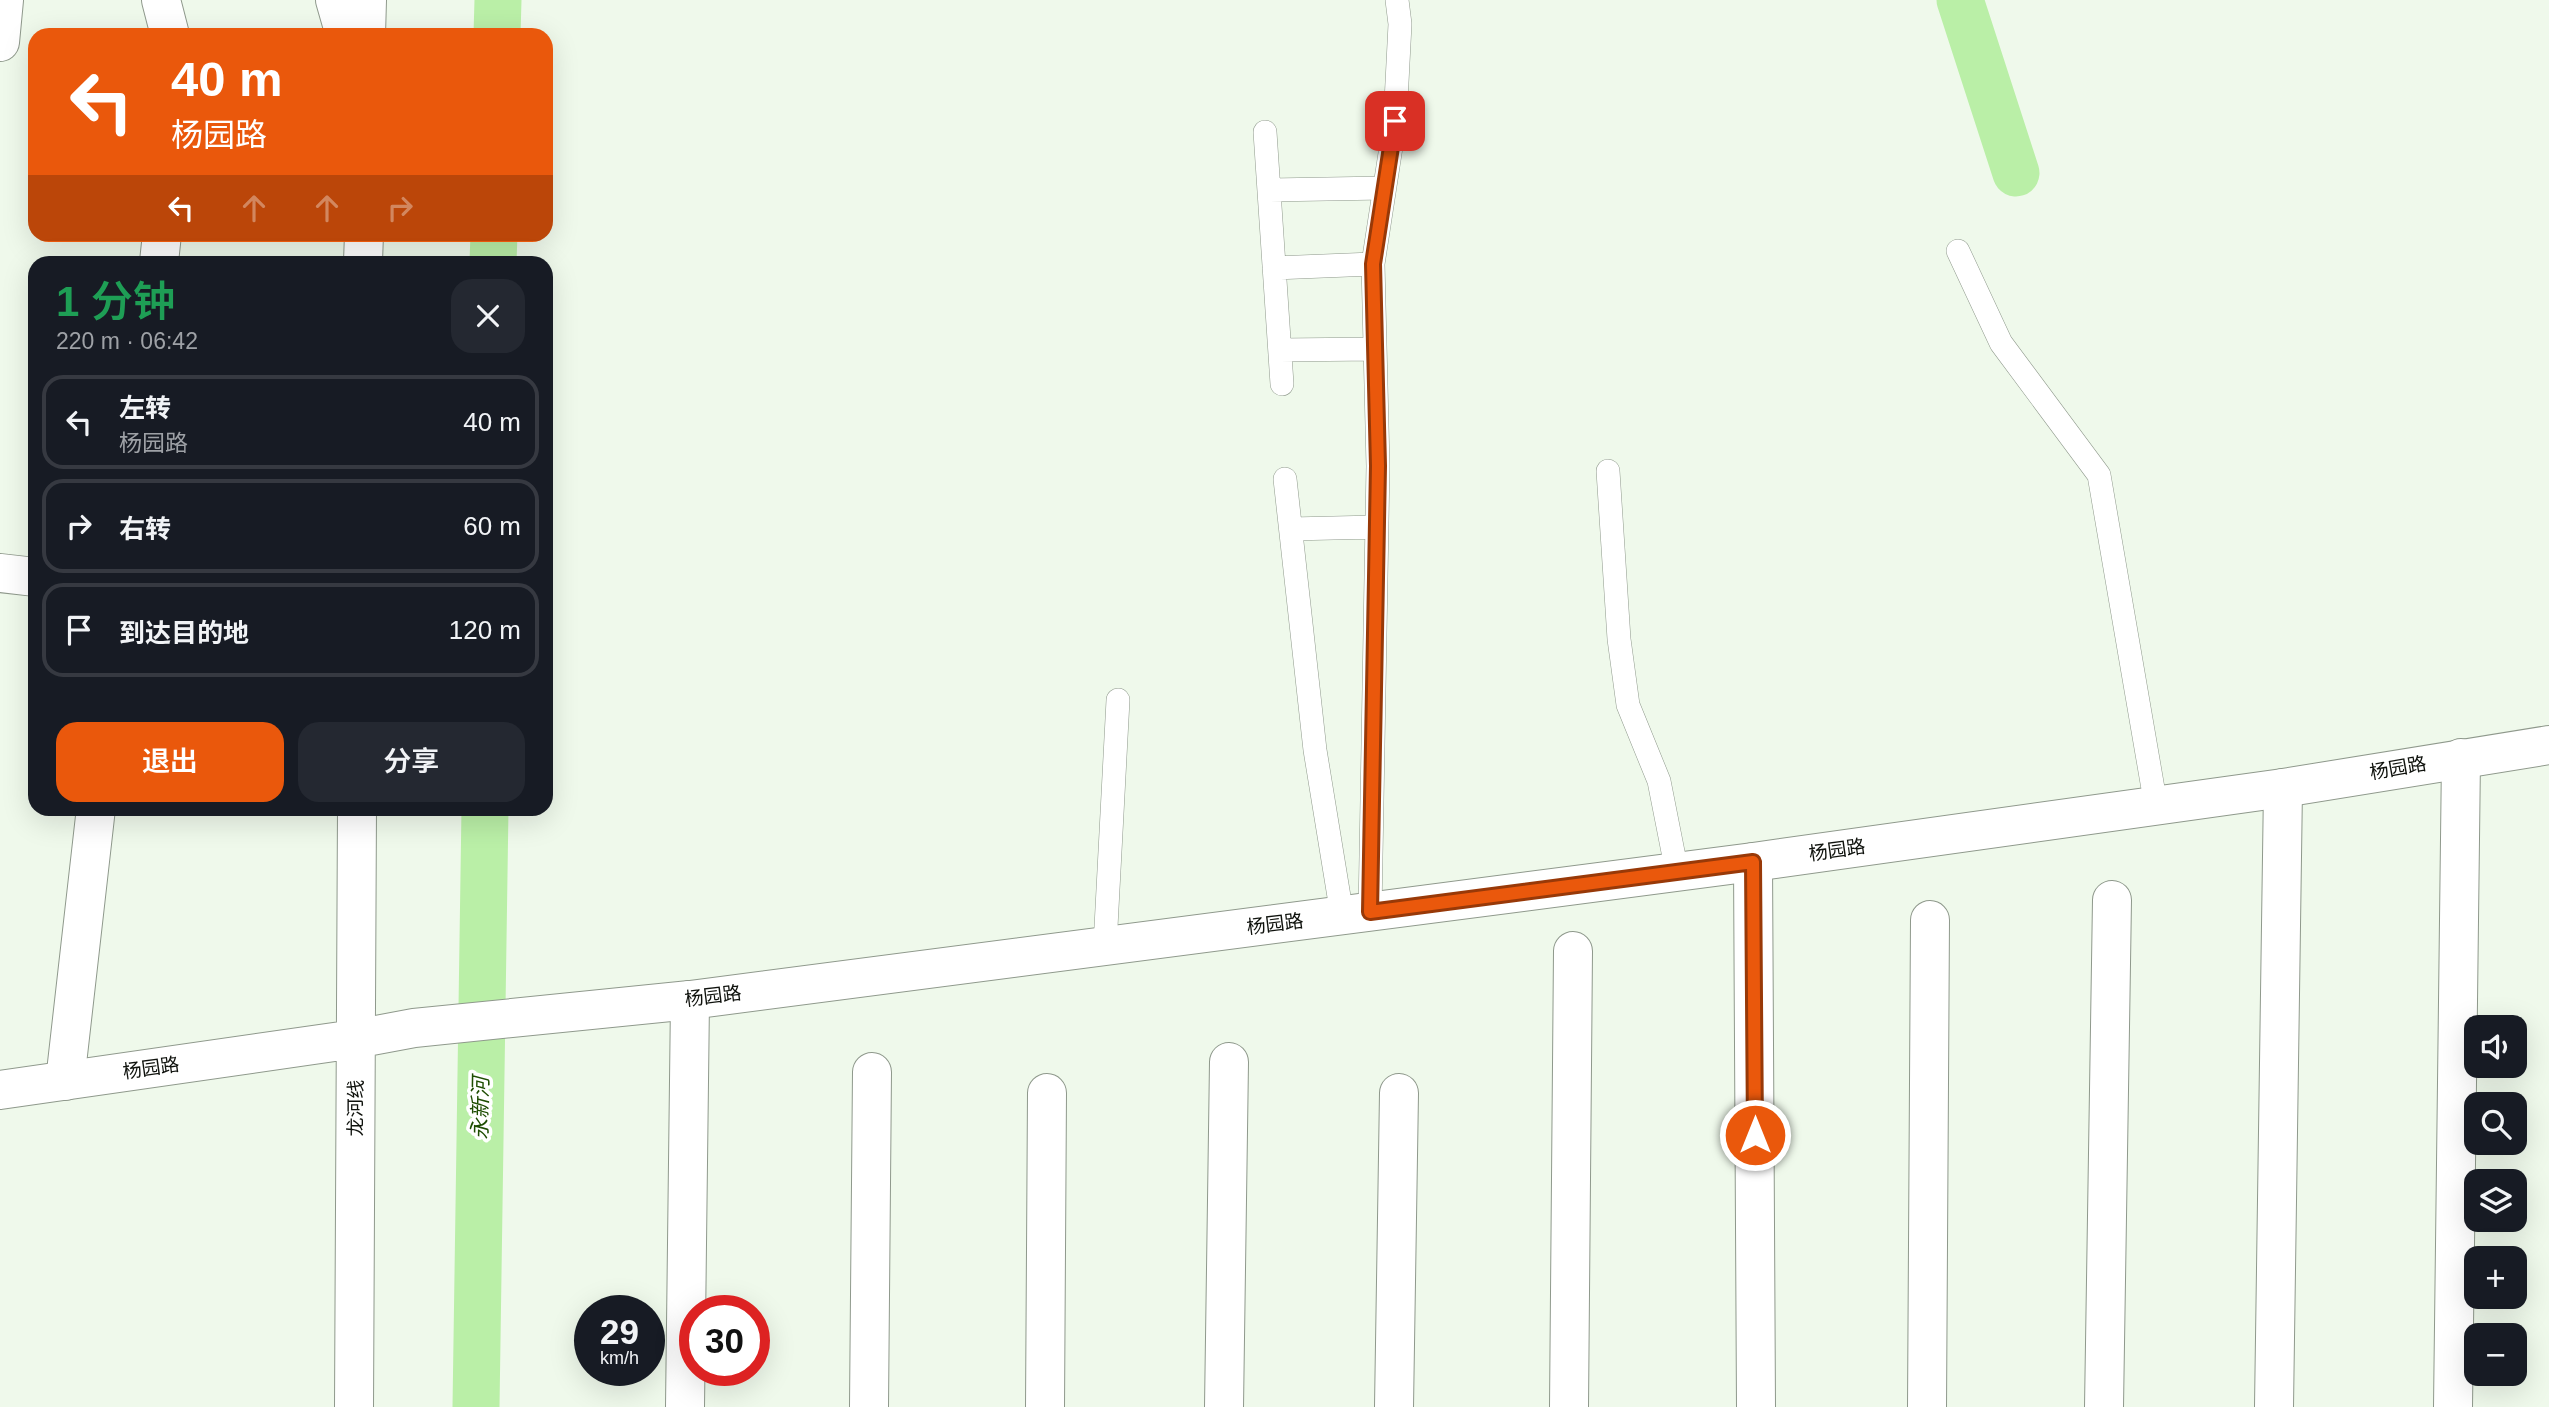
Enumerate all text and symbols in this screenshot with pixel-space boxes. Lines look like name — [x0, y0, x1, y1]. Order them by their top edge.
text: 40 m — [171, 52, 283, 106]
icon: left — [56, 56, 147, 147]
pin — [1365, 91, 1425, 151]
icon: arrive — [1376, 102, 1414, 140]
text: 杨园路 — [171, 117, 267, 153]
icon: left — [162, 189, 200, 227]
icon: ahead — [235, 189, 273, 227]
icon: ahead — [308, 189, 346, 227]
icon: right — [381, 189, 419, 227]
text: 1 分钟 — [56, 278, 175, 325]
button: close — [451, 279, 525, 353]
text: 220 m · 06:42 — [56, 328, 198, 354]
text: 左转 — [119, 393, 171, 423]
icon: left — [60, 403, 98, 441]
text: 40 m — [463, 407, 521, 437]
text: 杨园路 — [119, 430, 188, 456]
icon: right — [60, 507, 98, 545]
text: 60 m — [463, 511, 521, 541]
text: 右转 — [119, 514, 171, 544]
icon: arrive — [60, 611, 98, 649]
text: 120 m — [449, 615, 521, 645]
text: 到达目的地 — [119, 618, 249, 648]
button: 退出 — [56, 722, 284, 802]
button: 分享 — [298, 722, 525, 802]
street label: 杨园路 — [2368, 753, 2428, 783]
street label: 杨园路 — [1807, 836, 1867, 864]
street label: 杨园路 — [1245, 910, 1305, 938]
street label: 杨园路 — [683, 982, 743, 1010]
map controls — [2464, 1015, 2527, 1386]
button: sound — [2464, 1015, 2527, 1078]
street label: 杨园路 — [121, 1054, 181, 1082]
water label: 永新河 — [468, 1072, 492, 1140]
street label: 龙河线 — [345, 1079, 366, 1137]
button: search — [2464, 1092, 2527, 1155]
position arrow — [1718, 1098, 1792, 1172]
button: layers — [2464, 1169, 2527, 1232]
button: + — [2464, 1246, 2527, 1309]
speed limit sign: 30 — [679, 1295, 770, 1386]
text: 29 — [600, 1312, 639, 1351]
button: − — [2464, 1323, 2527, 1386]
text: km/h — [600, 1348, 639, 1368]

